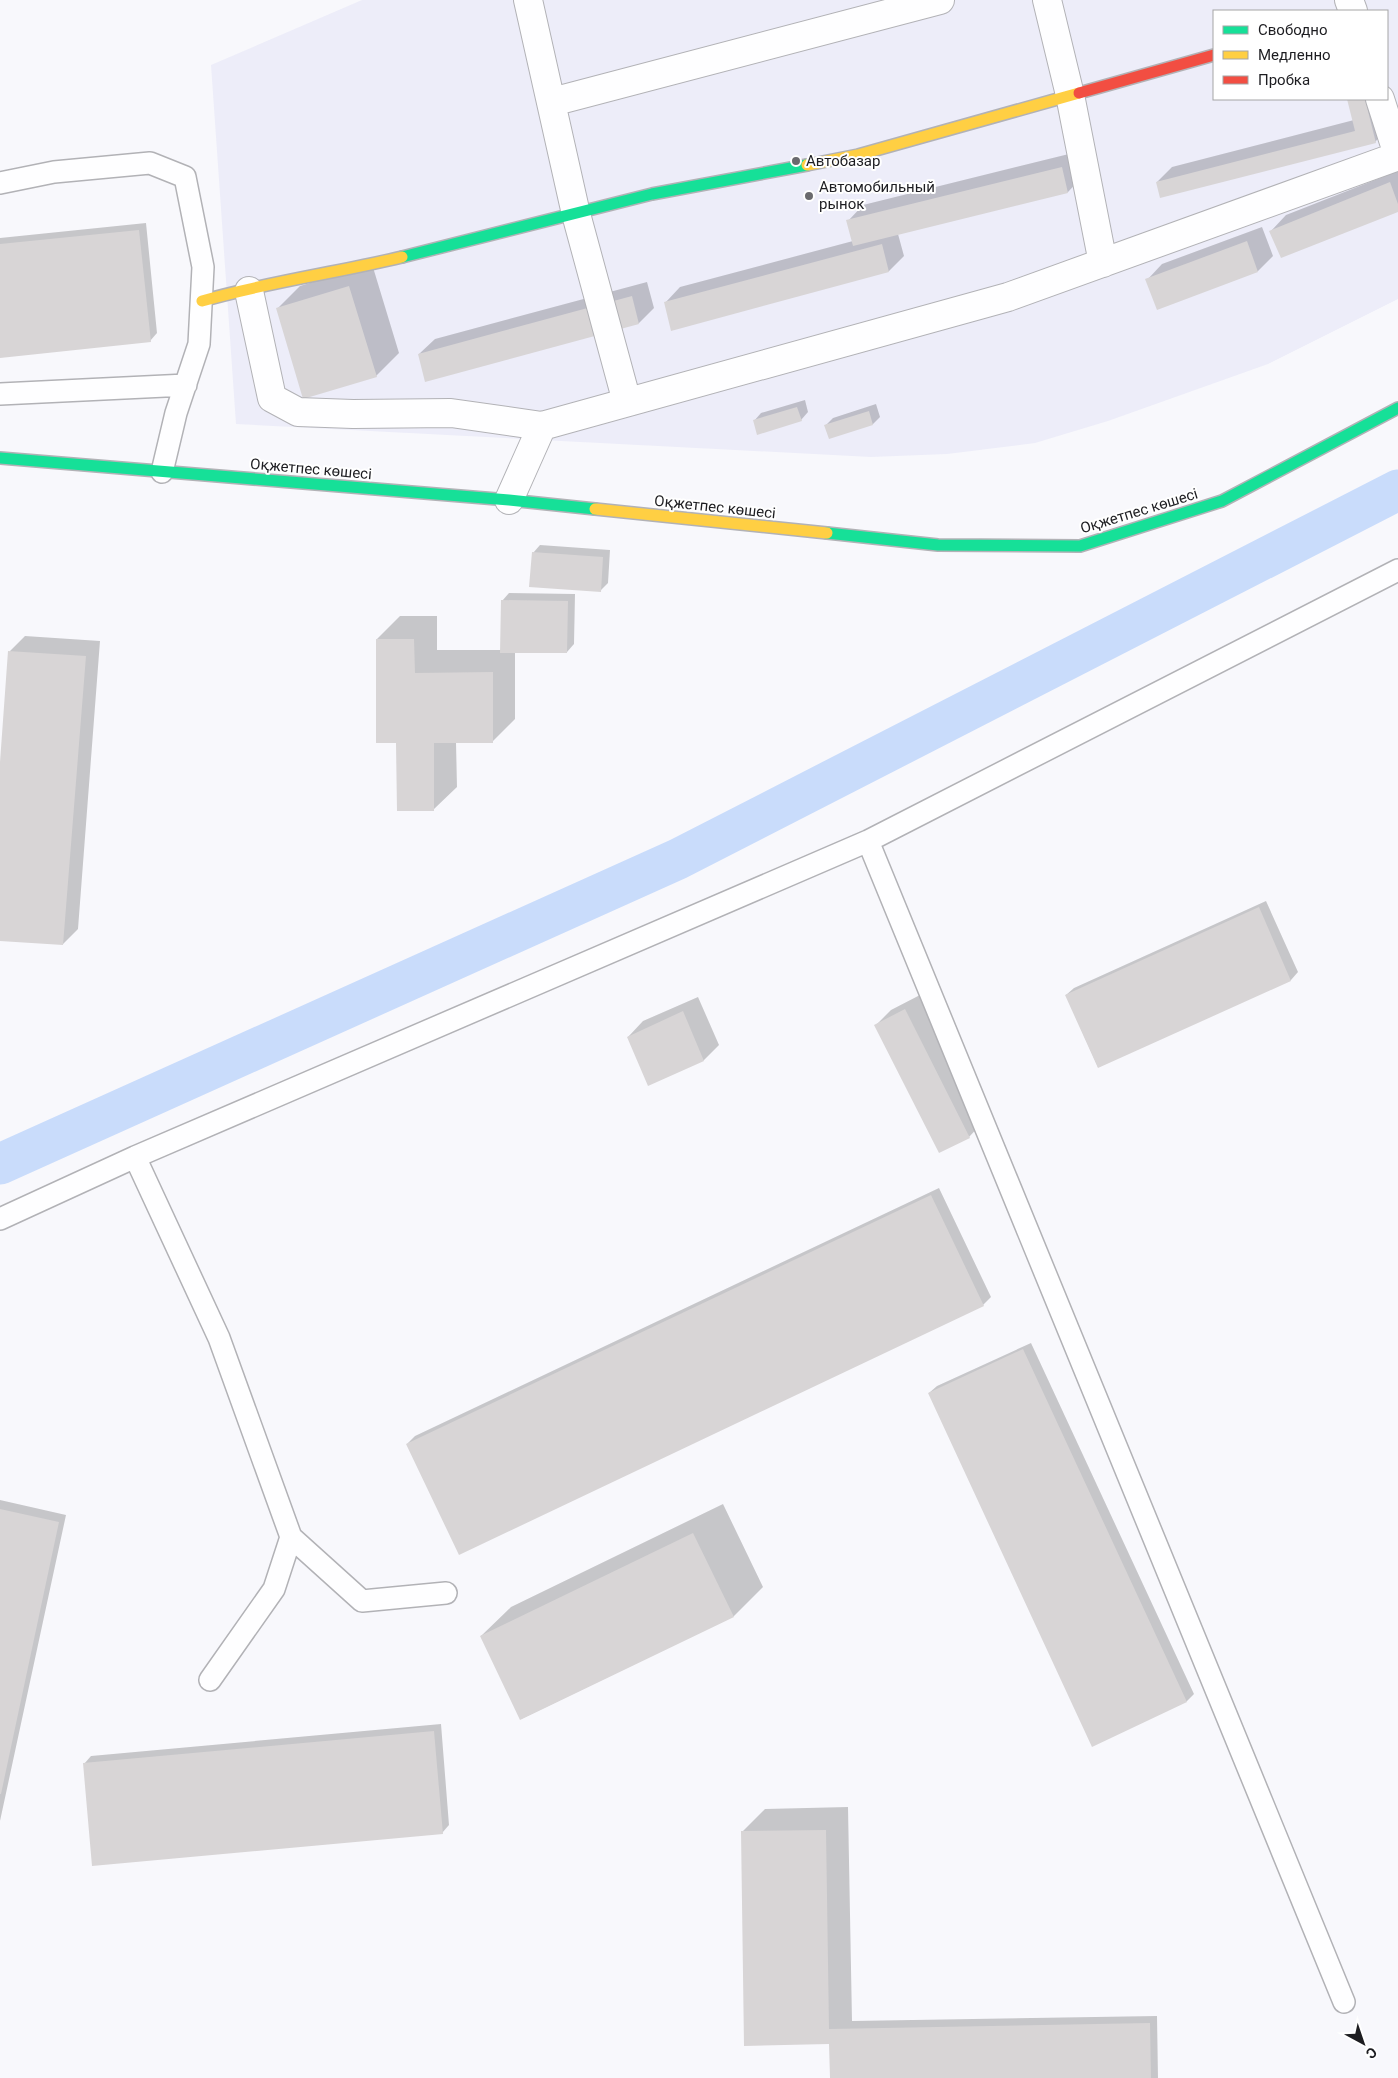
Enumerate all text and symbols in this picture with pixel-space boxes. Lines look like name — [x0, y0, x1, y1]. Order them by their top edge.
legend — [1213, 10, 1388, 100]
text: Свободно — [1258, 21, 1327, 39]
text: Медленно — [1258, 46, 1331, 64]
text: Пробка — [1258, 71, 1310, 89]
place label: Автобазар — [806, 152, 880, 170]
marker: Автобазар — [790, 155, 802, 167]
place label: Автомобильный рынок — [819, 178, 935, 213]
marker: Автомобильный рынок — [803, 190, 815, 202]
street label: Оқжетпес көшесі — [250, 455, 372, 483]
street label: Оқжетпес көшесі — [1078, 485, 1200, 537]
street label: Оқжетпес көшесі — [653, 492, 777, 522]
north arrow — [1338, 2018, 1388, 2068]
text: С — [1363, 2044, 1380, 2062]

